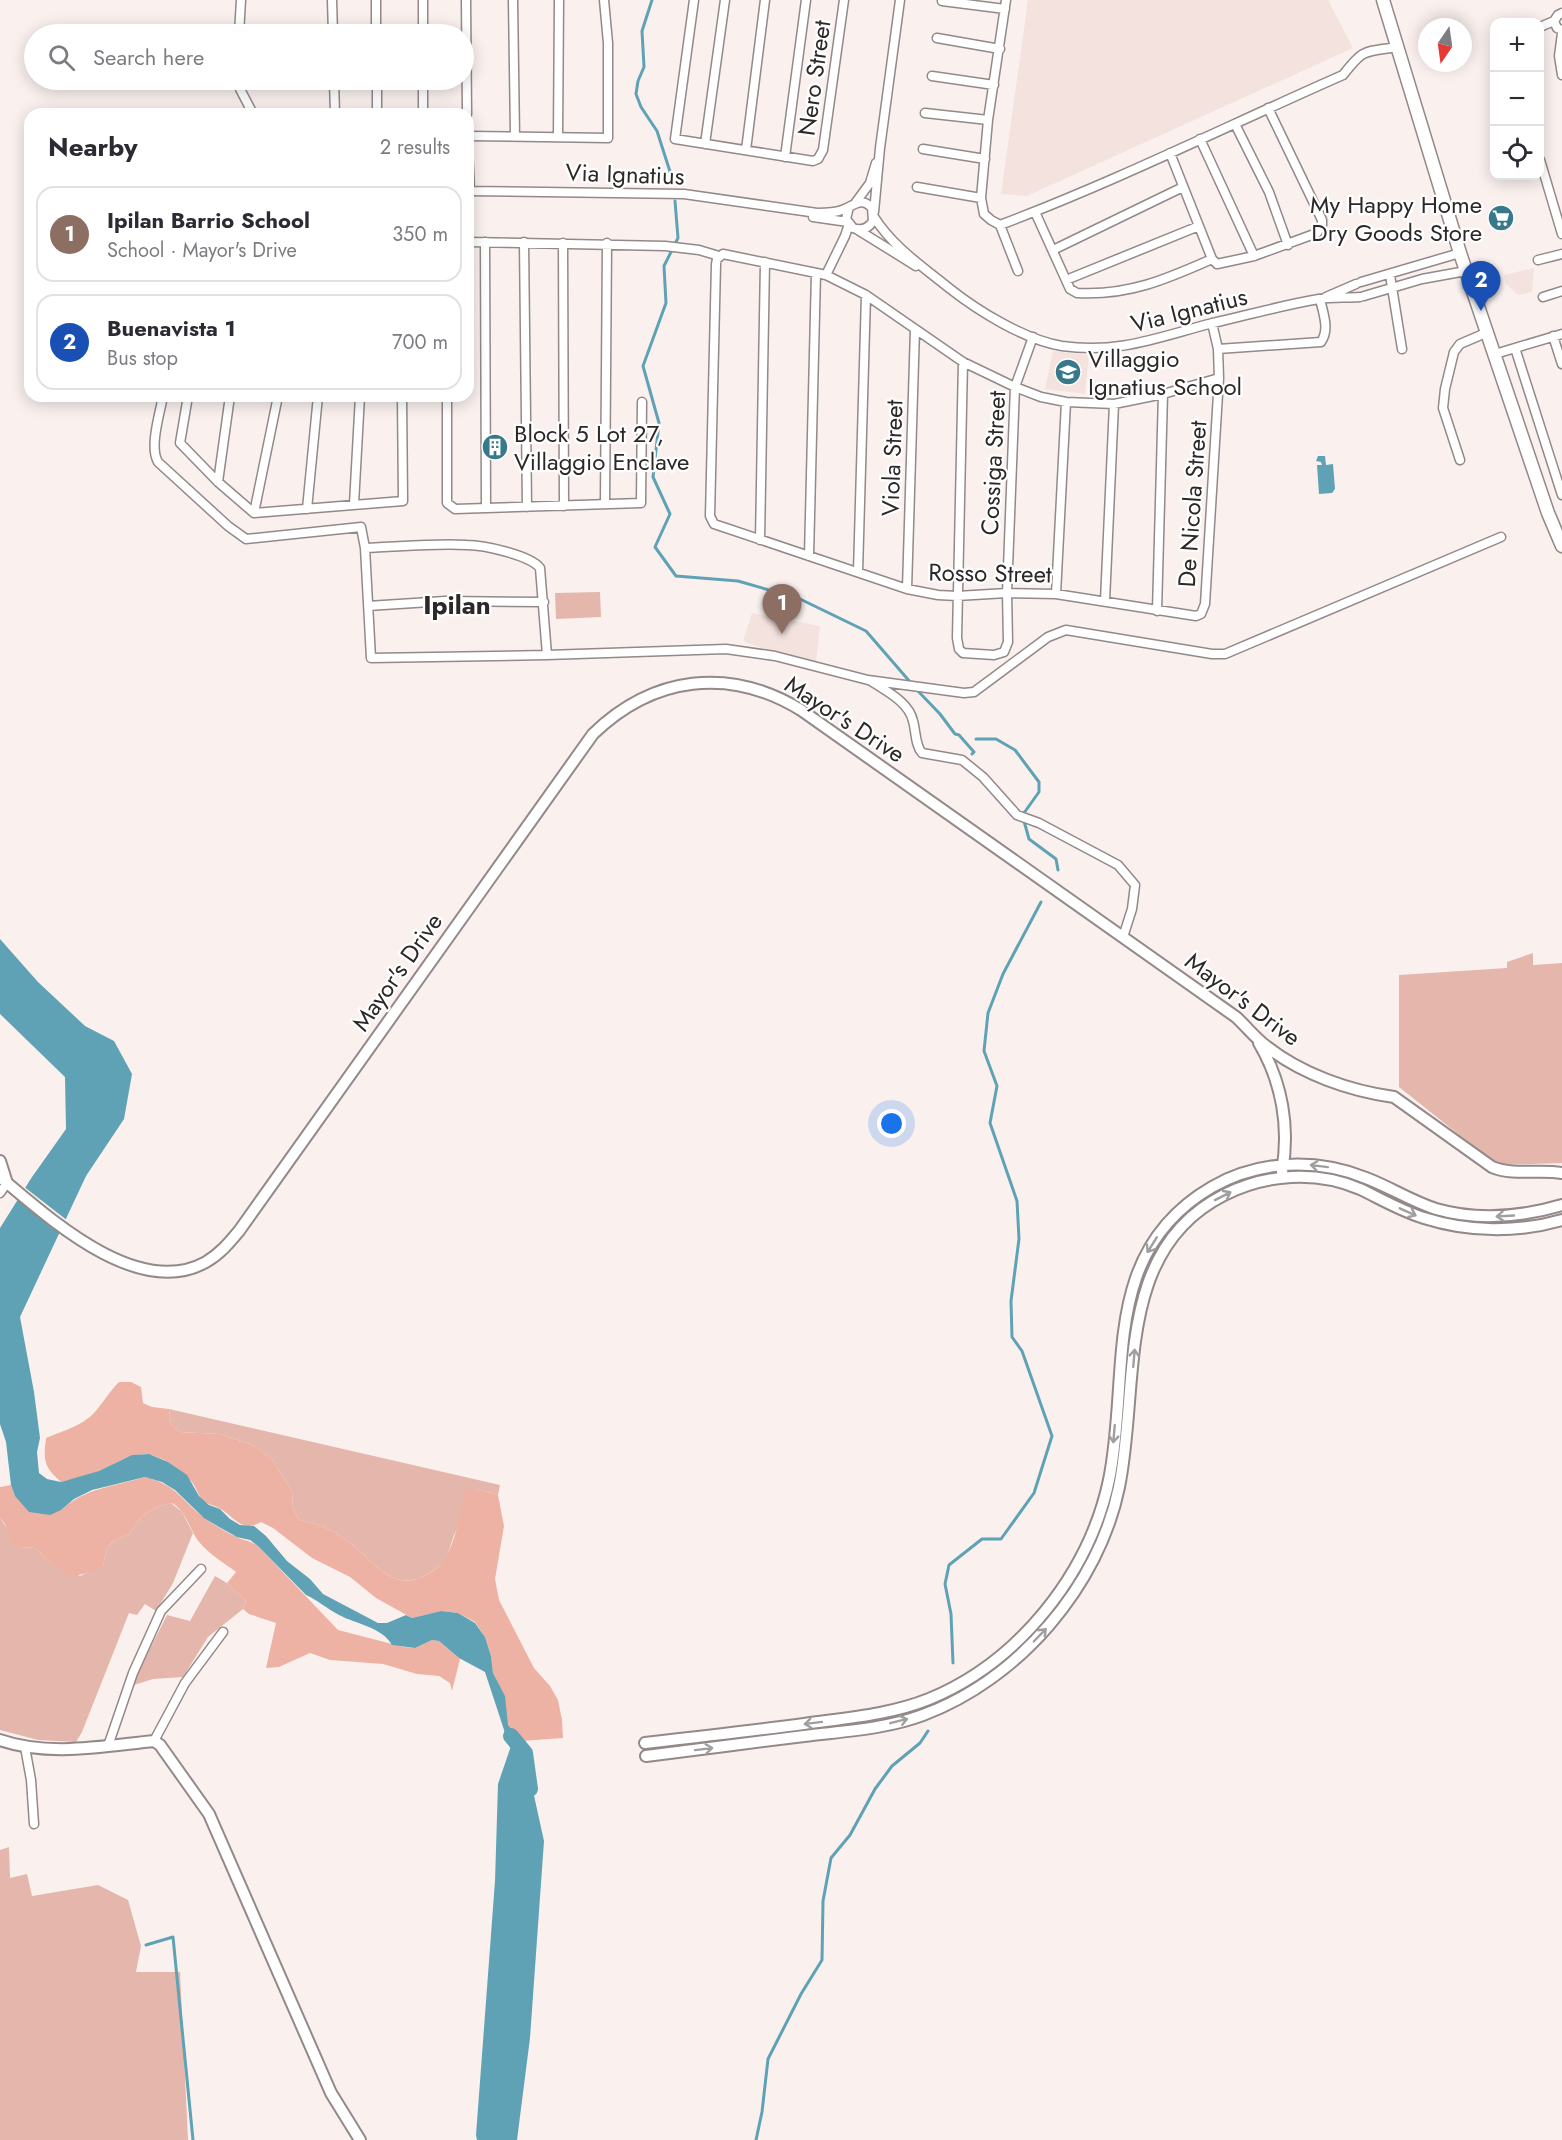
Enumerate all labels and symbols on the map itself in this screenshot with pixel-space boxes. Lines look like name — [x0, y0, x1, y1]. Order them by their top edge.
street label: Nero Street — [789, 18, 839, 138]
north arrow — [1418, 18, 1472, 72]
street label: Via Ignatius — [565, 154, 685, 194]
place label: My Happy Home Dry Goods Store — [1310, 187, 1482, 250]
supermarket icon: My Happy Home Dry Goods Store — [1486, 203, 1516, 233]
pin: 2 — [1462, 262, 1500, 311]
street label: Via Ignatius — [1127, 279, 1251, 341]
place label: Villaggio Ignatius School — [1088, 341, 1242, 404]
school or university icon: Villaggio Ignatius School — [1053, 357, 1083, 387]
street label: Cossiga Street — [972, 390, 1014, 536]
street label: Viola Street — [872, 399, 912, 517]
place label: Block 5 Lot 27, Villaggio Enclave — [514, 416, 689, 479]
street label: De Nicola Street — [1169, 419, 1215, 588]
building icon: Block 5 Lot 27, Villaggio Enclave — [480, 432, 510, 462]
street label: Rosso Street — [928, 554, 1052, 592]
pin: 1 — [762, 584, 802, 634]
district label: Ipilan — [423, 586, 491, 624]
street label: Mayor's Drive — [778, 667, 912, 771]
street label: Mayor's Drive — [343, 906, 451, 1038]
street label: Mayor's Drive — [1178, 944, 1308, 1054]
your location — [877, 1109, 906, 1138]
one-way arrow — [1309, 1160, 1329, 1171]
one-way arrow — [1214, 1190, 1232, 1201]
one-way arrow — [1398, 1207, 1417, 1218]
one-way arrow — [1495, 1210, 1515, 1221]
one-way arrow — [1145, 1236, 1157, 1253]
one-way arrow — [1129, 1349, 1140, 1369]
one-way arrow — [1108, 1423, 1119, 1443]
one-way arrow — [1033, 1628, 1047, 1643]
one-way arrow — [889, 1715, 908, 1727]
one-way arrow — [804, 1717, 824, 1728]
one-way arrow — [693, 1743, 713, 1754]

